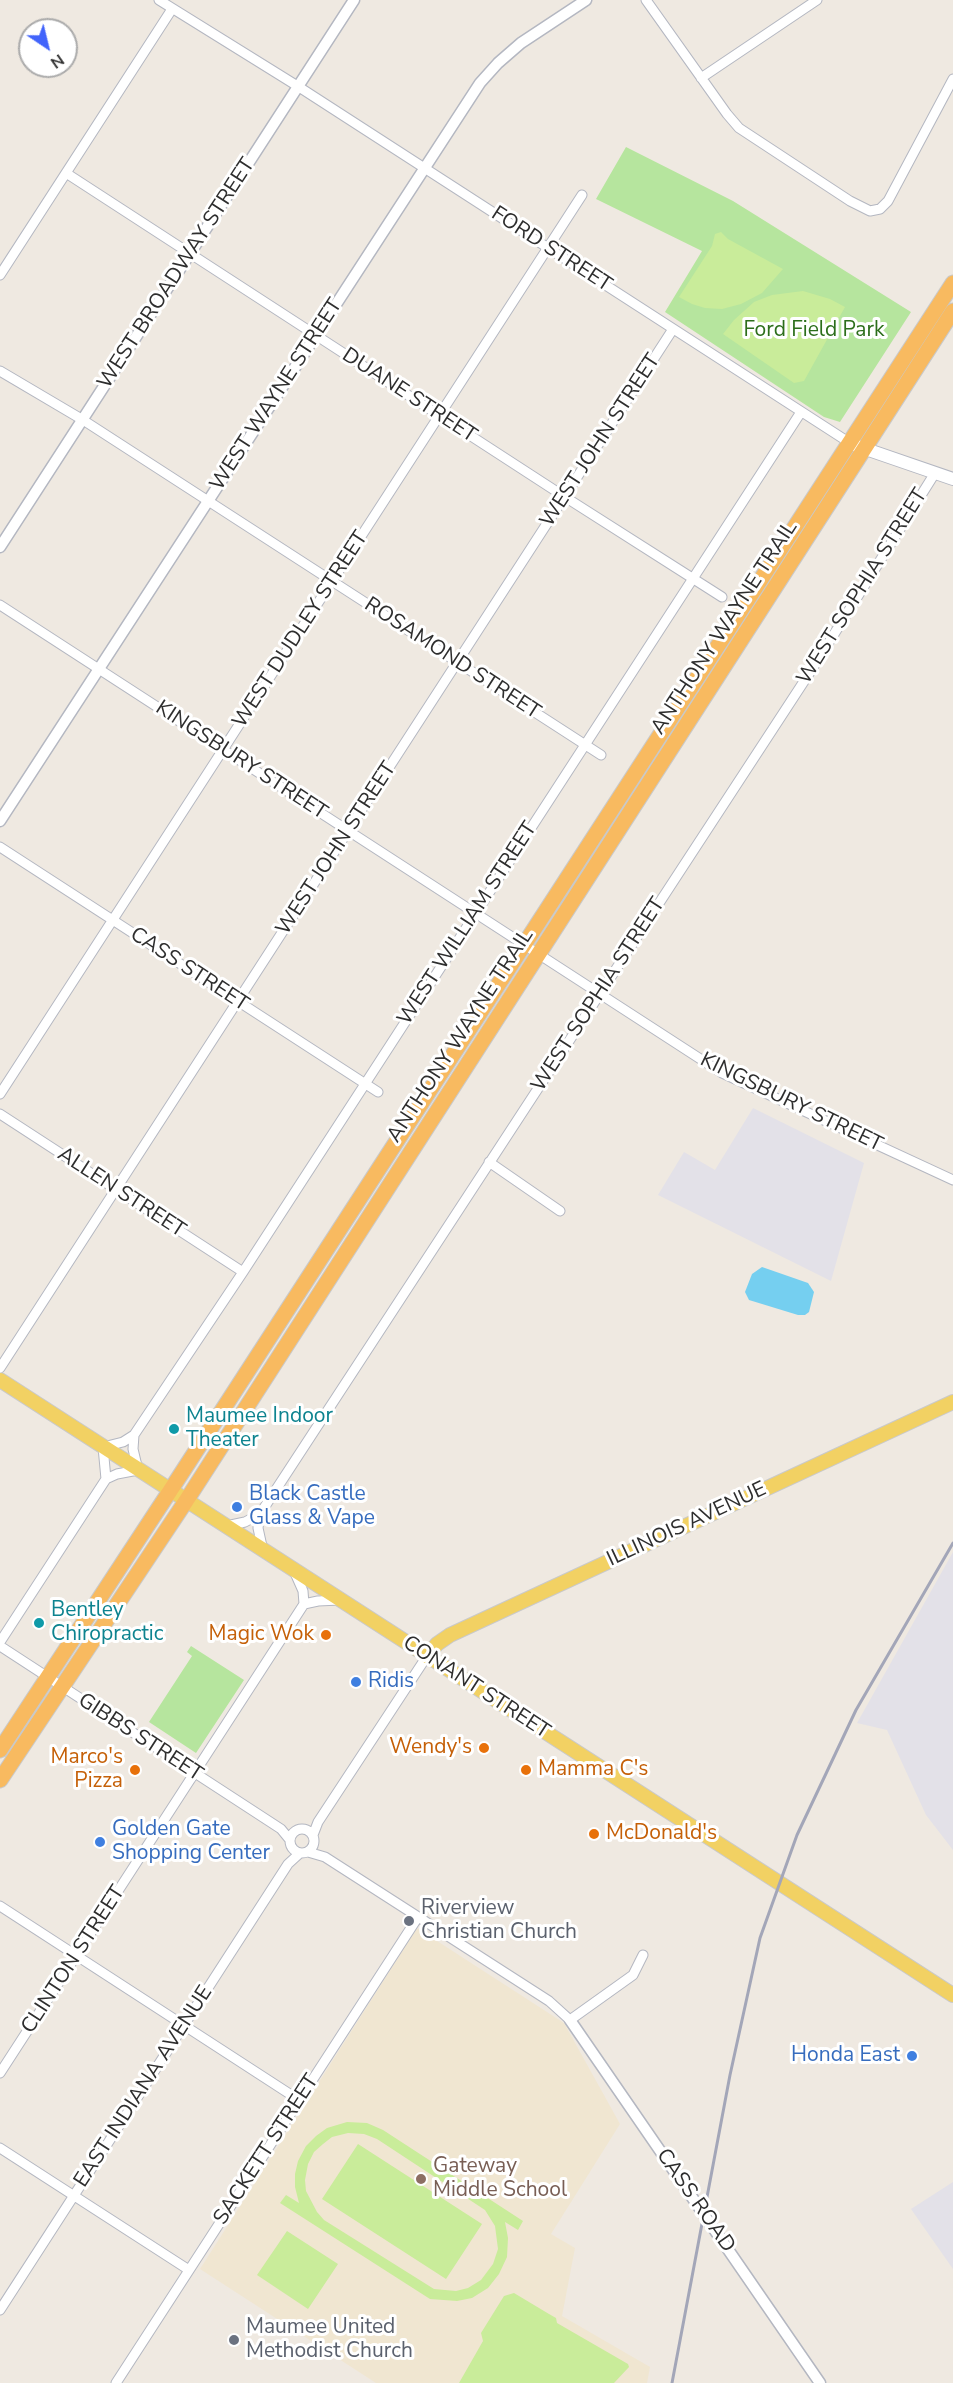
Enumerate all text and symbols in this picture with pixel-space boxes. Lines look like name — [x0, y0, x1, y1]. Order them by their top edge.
north arrow — [18, 18, 78, 78]
text: N — [46, 49, 68, 74]
street label: WEST BROADWAY STREET — [93, 154, 261, 394]
street label: FORD STREET — [486, 202, 616, 298]
street label: WEST WAYNE STREET — [205, 294, 349, 496]
park label: Ford Field Park — [743, 318, 885, 344]
street label: DUANE STREET — [337, 343, 481, 449]
street label: WEST JOHN STREET — [535, 350, 667, 532]
street label: WEST SOPHIA STREET — [792, 484, 934, 690]
street label: ANTHONY WAYNE TRAIL — [646, 517, 804, 739]
street label: WEST DUDLEY STREET — [228, 527, 374, 733]
street label: ROSAMOND STREET — [359, 593, 545, 725]
street label: KINGSBURY STREET — [150, 696, 332, 826]
street label: WEST JOHN STREET — [271, 758, 403, 940]
street label: WEST WILLIAM STREET — [393, 818, 543, 1030]
street label: WEST SOPHIA STREET — [527, 893, 671, 1097]
street label: CASS STREET — [125, 922, 253, 1018]
street label: ANTHONY WAYNE TRAIL — [382, 925, 540, 1147]
street label: KINGSBURY STREET — [696, 1048, 886, 1158]
street label: ALLEN STREET — [52, 1142, 190, 1244]
place label: Maumee Indoor Theater — [186, 1404, 333, 1454]
marker: Maumee Indoor Theater — [167, 1422, 181, 1436]
street label: ILLINOIS AVENUE — [603, 1477, 771, 1573]
place label: Black Castle Glass & Vape — [249, 1482, 375, 1532]
marker: Black Castle Glass & Vape — [230, 1500, 244, 1514]
place label: Bentley Chiropractic — [51, 1598, 163, 1648]
marker: Bentley Chiropractic — [32, 1616, 46, 1630]
place label: Magic Wok — [209, 1622, 314, 1648]
marker: Magic Wok — [319, 1628, 333, 1642]
street label: CONANT STREET — [398, 1631, 554, 1745]
place label: Ridis — [368, 1669, 414, 1695]
marker: Ridis — [349, 1675, 363, 1689]
street label: GIBBS STREET — [73, 1688, 207, 1788]
place label: Wendy's — [389, 1735, 472, 1761]
marker: Wendy's — [477, 1741, 491, 1755]
place label: Marco's Pizza — [51, 1745, 123, 1795]
place label: Mamma C's — [538, 1757, 648, 1783]
marker: Marco's Pizza — [128, 1763, 142, 1777]
marker: Mamma C's — [519, 1763, 533, 1777]
place label: Golden Gate Shopping Center — [112, 1817, 270, 1867]
place label: McDonald's — [606, 1821, 717, 1847]
marker: McDonald's — [587, 1827, 601, 1841]
marker: Golden Gate Shopping Center — [93, 1835, 107, 1849]
street label: CLINTON STREET — [17, 1881, 131, 2039]
place label: Riverview Christian Church — [421, 1896, 577, 1946]
marker: Riverview Christian Church — [402, 1914, 416, 1928]
street label: EAST INDIANA AVENUE — [69, 1982, 219, 2192]
place label: Honda East — [791, 2043, 900, 2069]
marker: Honda East — [905, 2049, 919, 2063]
street label: SACKETT STREET — [209, 2070, 325, 2230]
street label: CASS ROAD — [650, 2144, 740, 2258]
place label: Gateway Middle School — [433, 2154, 567, 2204]
marker: Gateway Middle School — [414, 2172, 428, 2186]
place label: Maumee United Methodist Church — [246, 2315, 413, 2365]
marker: Maumee United Methodist Church — [227, 2333, 241, 2347]

